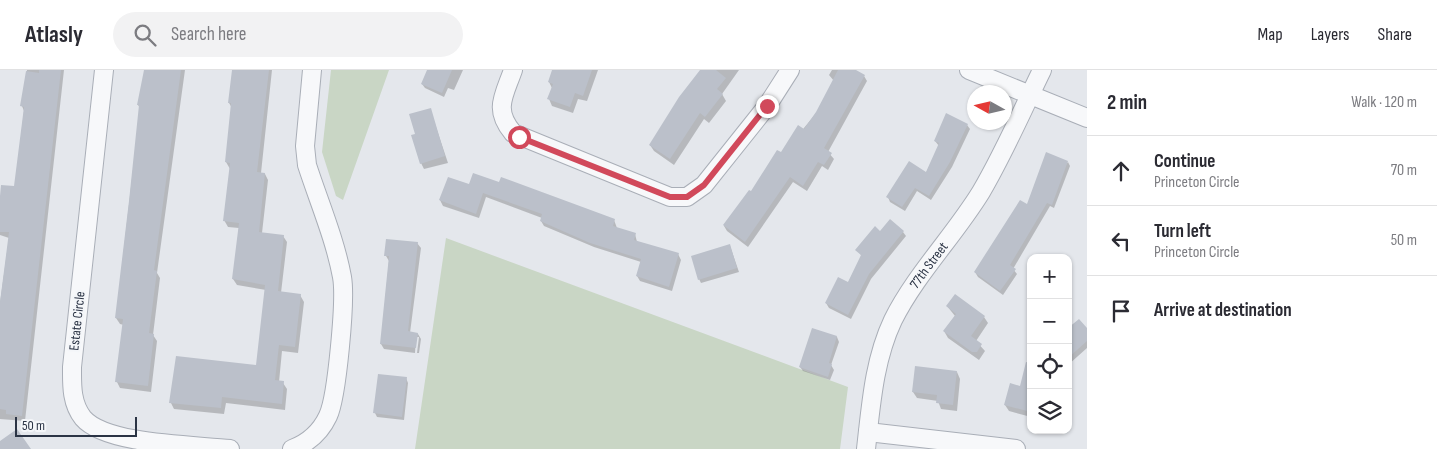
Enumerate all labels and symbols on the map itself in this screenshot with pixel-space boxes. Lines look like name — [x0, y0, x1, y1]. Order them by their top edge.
north arrow — [967, 85, 1012, 130]
route end — [756, 95, 779, 118]
route start — [508, 126, 531, 149]
street label: 77th Street — [906, 238, 951, 291]
street label: Estate Circle — [65, 291, 89, 351]
scale bar — [15, 414, 138, 437]

